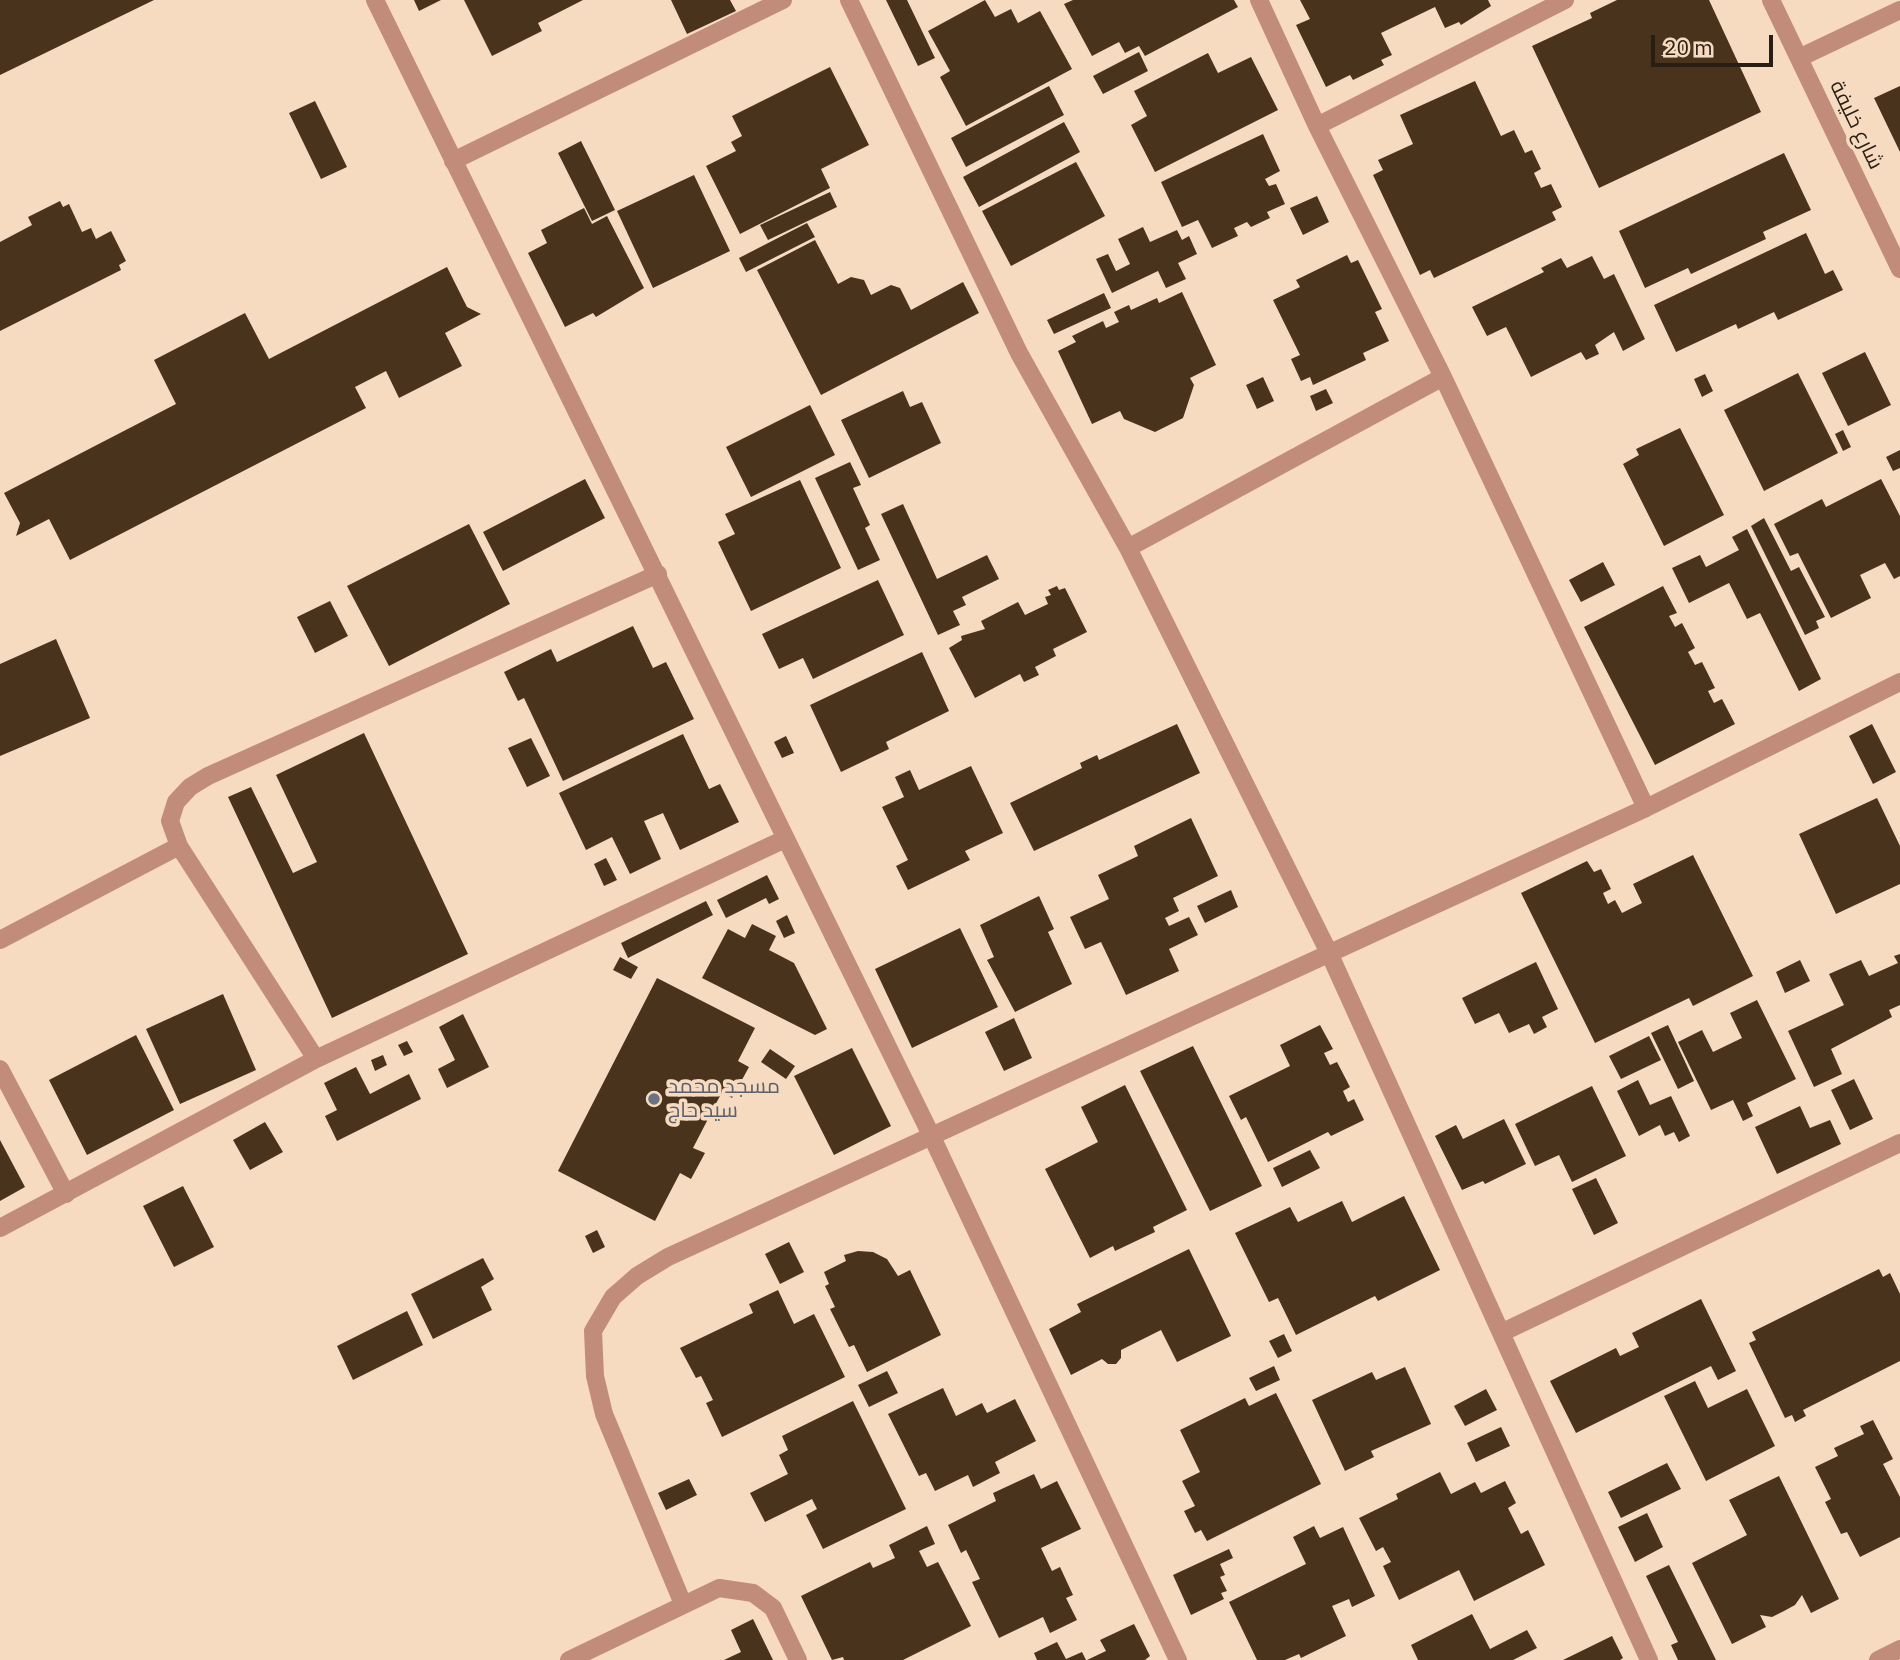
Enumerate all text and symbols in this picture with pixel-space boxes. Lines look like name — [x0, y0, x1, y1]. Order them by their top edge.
scale bar — [1655, 21, 1778, 65]
text: 20 m — [1664, 33, 1713, 61]
street label: شارع خليفة — [1824, 77, 1888, 173]
place label: مسجد محمد سيد حاج — [668, 1074, 780, 1124]
marker: مسجد محمد سيد حاج — [646, 1091, 662, 1107]

